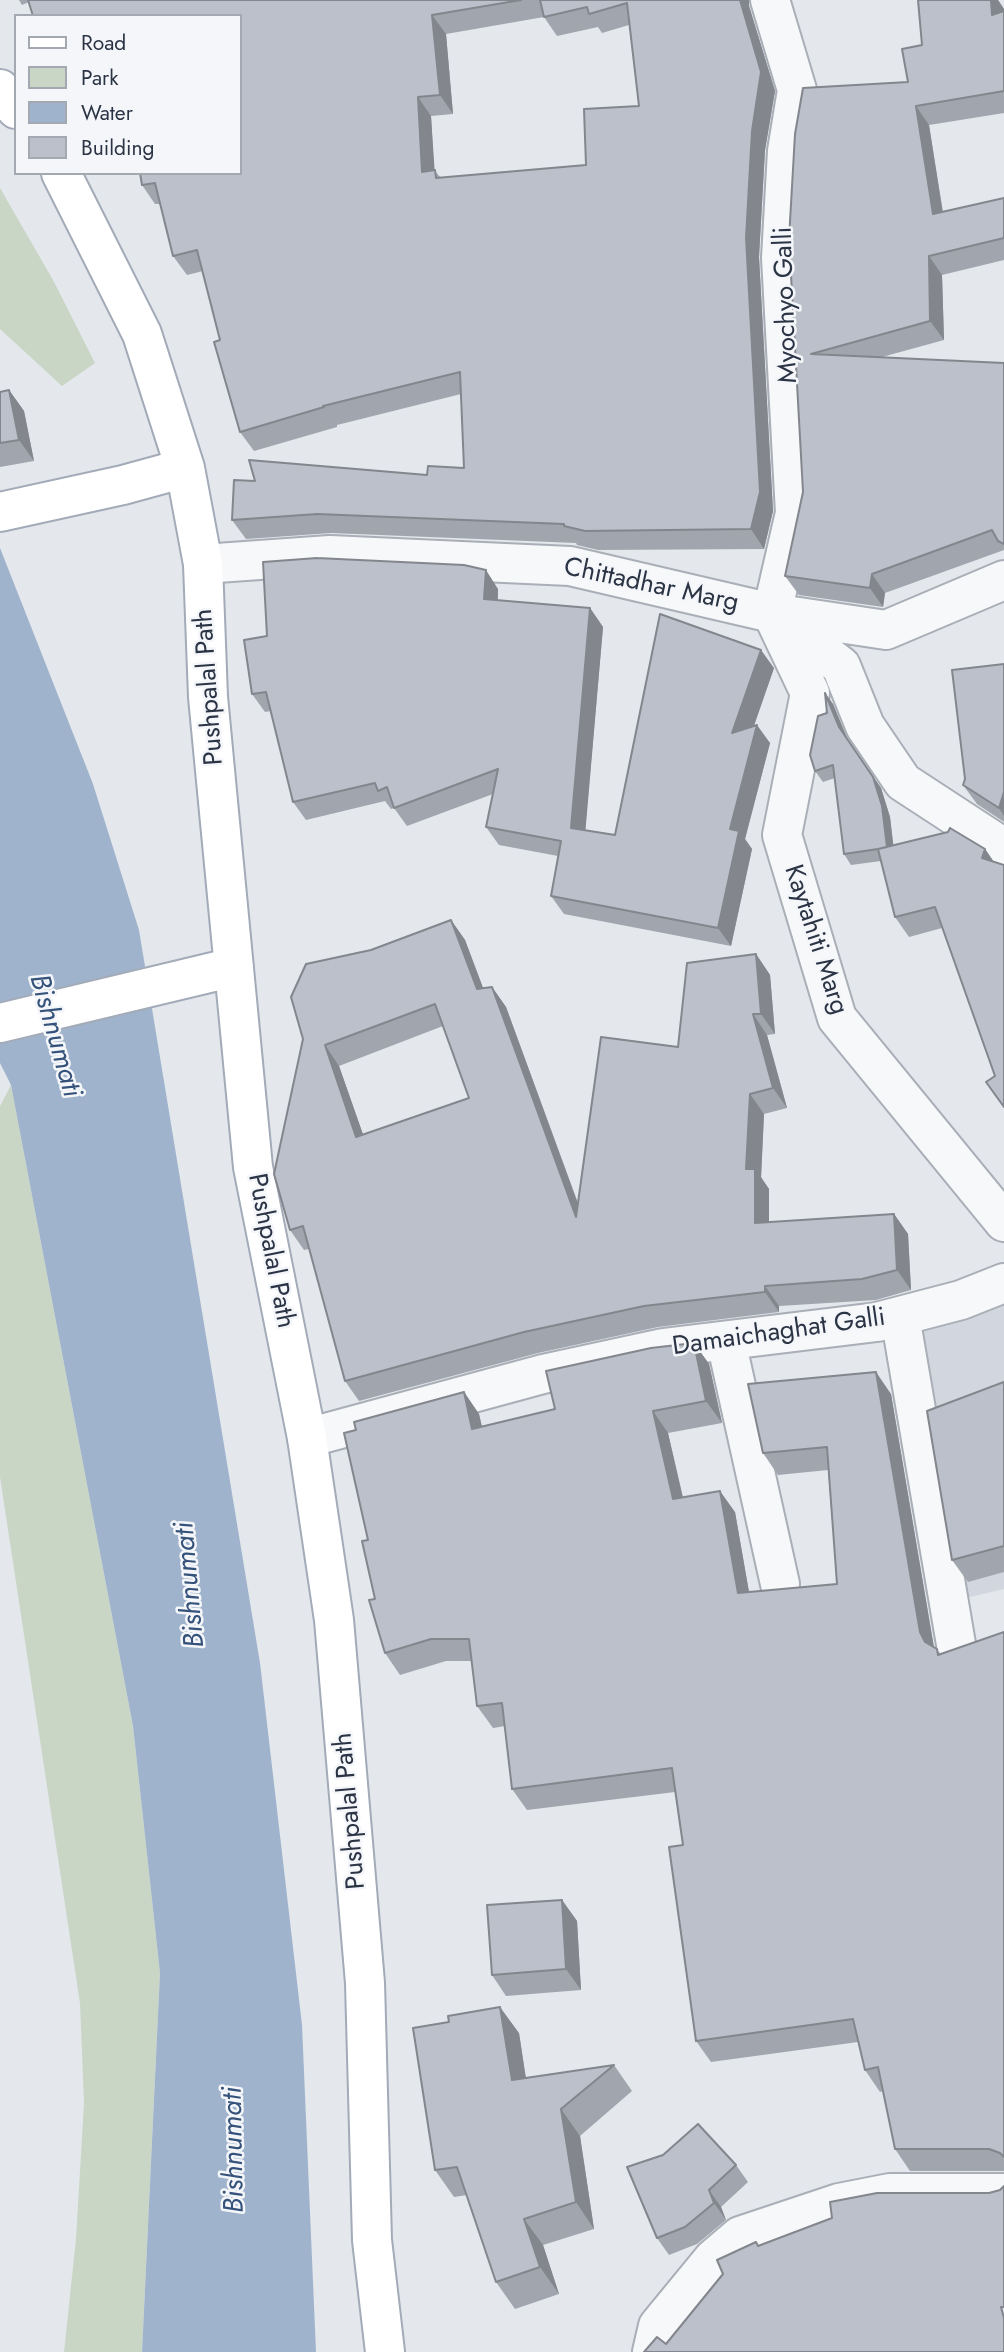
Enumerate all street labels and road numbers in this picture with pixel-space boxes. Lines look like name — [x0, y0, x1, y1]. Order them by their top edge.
street label: Myochyo Galli — [769, 226, 805, 384]
street label: Chittadhar Marg — [561, 552, 741, 620]
street label: Pushpalal Path — [189, 608, 231, 766]
street label: Kaytahiti Marg — [776, 861, 854, 1019]
street label: Pushpalal Path — [240, 1171, 300, 1331]
street label: Damaichaghat Galli — [671, 1303, 887, 1363]
street label: Pushpalal Path — [329, 1731, 373, 1891]

